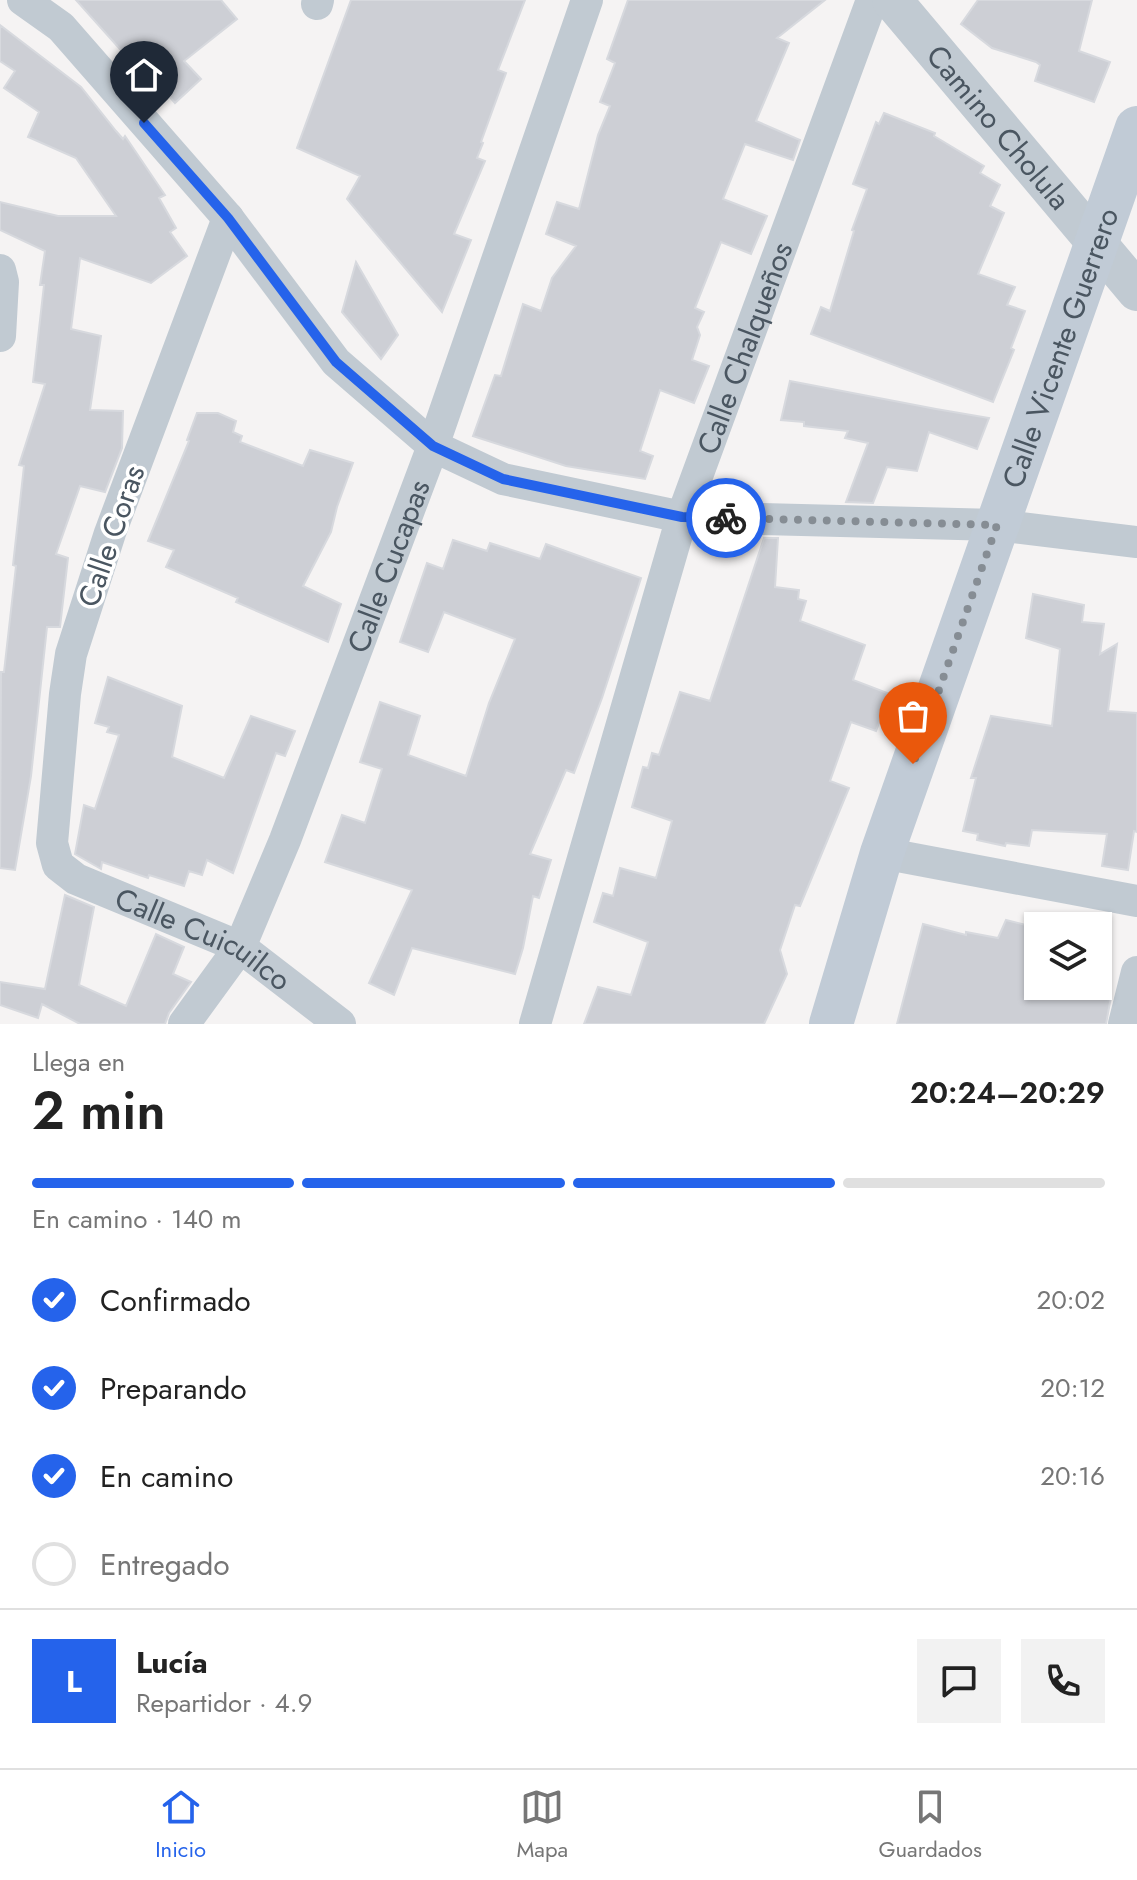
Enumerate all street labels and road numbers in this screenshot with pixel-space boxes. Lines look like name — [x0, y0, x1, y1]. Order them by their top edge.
street label: Camino Cholula — [917, 35, 1081, 219]
street label: Calle Vicente Guerrero — [991, 202, 1129, 494]
street label: Calle Chalqueños — [685, 236, 803, 460]
street label: Calle Coras — [67, 460, 155, 612]
street label: Calle Cucapas — [336, 473, 440, 659]
street label: Calle Cuicuilco — [109, 876, 301, 1001]

